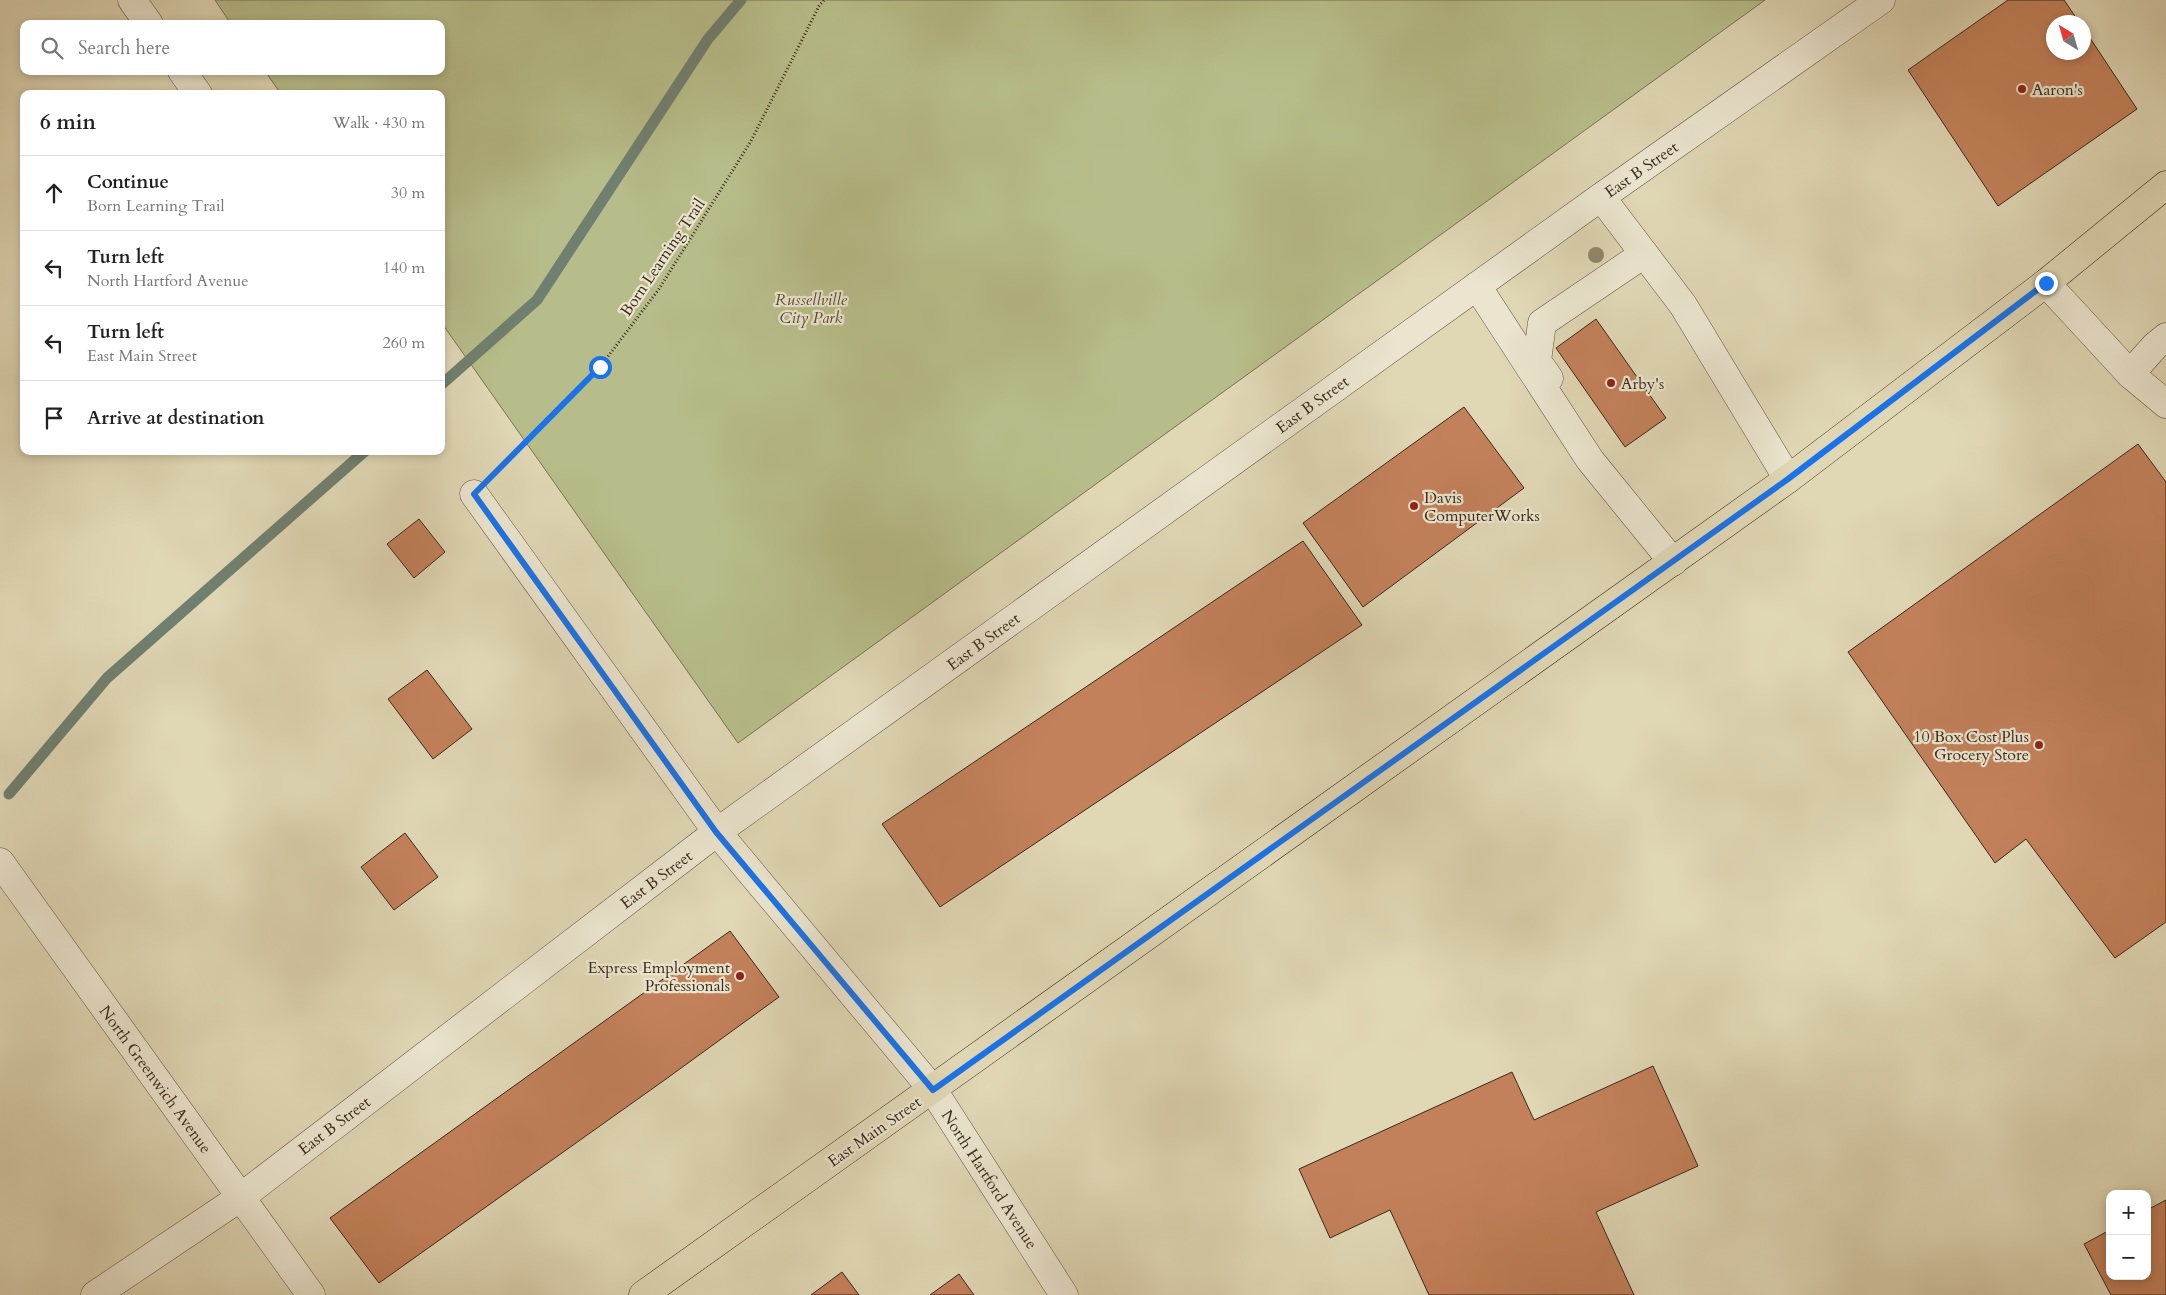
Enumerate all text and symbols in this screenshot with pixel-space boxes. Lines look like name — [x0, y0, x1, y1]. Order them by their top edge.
north arrow — [2046, 15, 2091, 60]
search box — [20, 20, 445, 75]
icon: search — [38, 34, 66, 62]
text: Search here — [78, 35, 170, 61]
place label: Aaron's — [2032, 79, 2083, 101]
marker: Aaron's — [2016, 83, 2028, 95]
text: 6 min — [40, 108, 96, 137]
text: Walk · 430 m — [333, 112, 425, 134]
street label: East B Street — [1600, 136, 1683, 203]
text: Continue — [87, 169, 169, 195]
icon: ahead — [40, 179, 68, 207]
text: 30 m — [391, 182, 425, 204]
street label: Born Learning Trail — [615, 194, 710, 321]
text: Born Learning Trail — [87, 195, 224, 217]
text: Turn left — [87, 244, 164, 270]
icon: left — [40, 254, 68, 282]
text: 140 m — [383, 257, 425, 279]
text: North Hartford Avenue — [87, 270, 249, 292]
route end — [2035, 272, 2058, 295]
park label: Russellville City Park — [775, 289, 848, 329]
text: Turn left — [87, 319, 164, 345]
icon: left — [40, 329, 68, 357]
text: 260 m — [383, 332, 425, 354]
text: East Main Street — [87, 345, 197, 367]
route start — [589, 356, 612, 379]
street label: East B Street — [1272, 371, 1353, 439]
place label: Arby's — [1621, 373, 1664, 395]
marker: Arby's — [1605, 377, 1617, 389]
icon: arrive — [40, 404, 68, 432]
text: Arrive at destination — [87, 405, 264, 431]
place label: Davis ComputerWorks — [1424, 487, 1540, 527]
marker: Davis ComputerWorks — [1408, 500, 1420, 512]
street label: East B Street — [943, 608, 1024, 676]
place label: 10 Box Cost Plus Grocery Store — [1913, 726, 2029, 766]
marker: 10 Box Cost Plus Grocery Store — [2033, 739, 2045, 751]
street label: East B Street — [616, 845, 697, 914]
place label: Express Employment Professionals — [588, 957, 730, 997]
marker: Express Employment Professionals — [734, 970, 746, 982]
street label: North Greenwich Avenue — [94, 1001, 216, 1158]
street label: East B Street — [294, 1091, 375, 1160]
street label: East Main Street — [823, 1091, 926, 1172]
street label: North Hartford Avenue — [936, 1106, 1042, 1253]
map controls — [2106, 1190, 2151, 1280]
button: + — [2106, 1190, 2151, 1235]
button: − — [2106, 1235, 2151, 1280]

